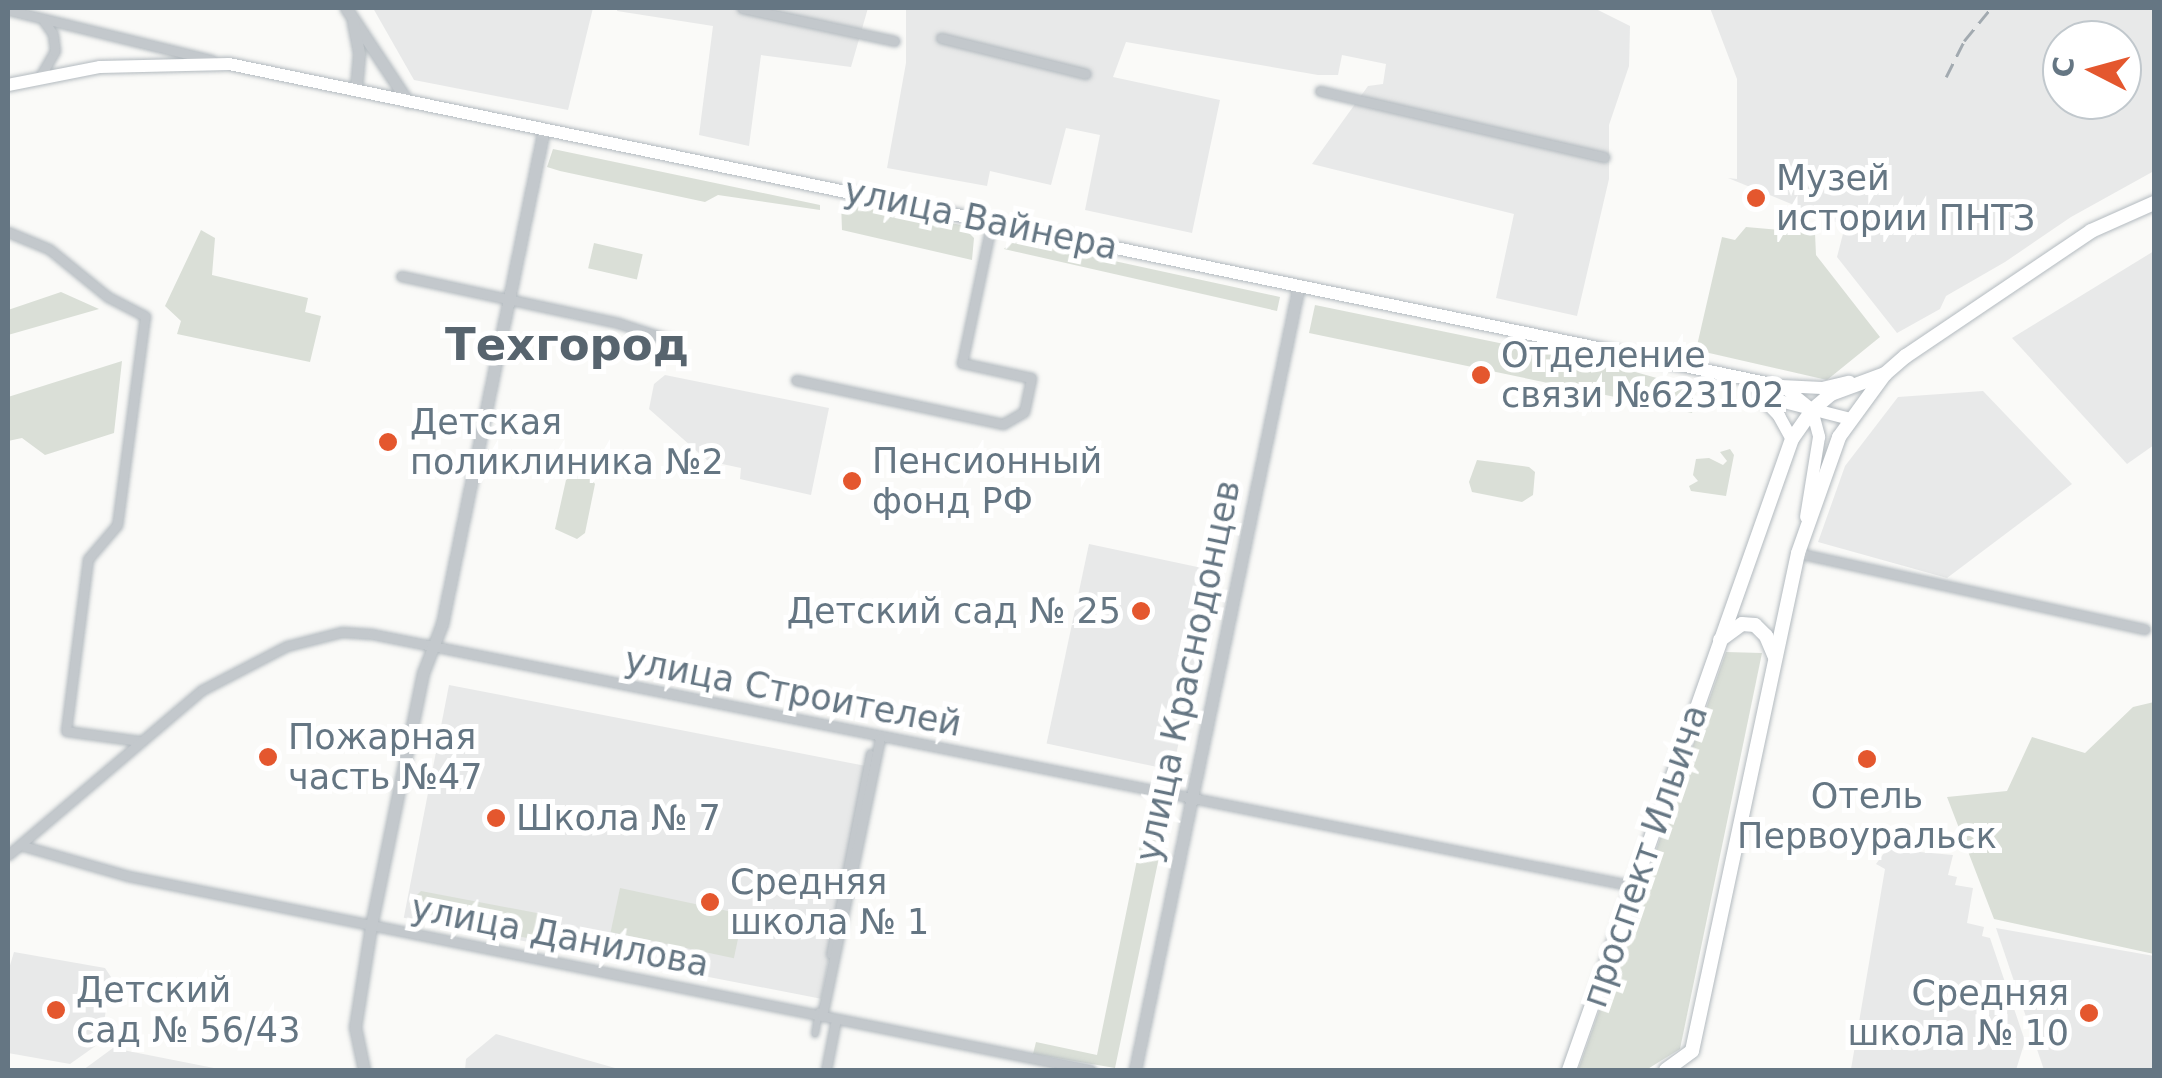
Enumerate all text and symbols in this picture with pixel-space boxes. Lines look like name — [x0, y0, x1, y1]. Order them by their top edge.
north arrow — [2042, 20, 2142, 120]
text: С — [2046, 55, 2081, 79]
place label: Музей истории ПНТЗ — [1776, 157, 2035, 239]
street label: улица Вайнера — [840, 170, 1122, 268]
marker: Музей истории ПНТЗ — [1745, 187, 1767, 209]
district label: Техгород — [445, 318, 689, 372]
place label: Отделение связи №623102 — [1501, 334, 1784, 416]
marker: Отделение связи №623102 — [1470, 364, 1492, 386]
place label: Детская поликлиника №2 — [410, 401, 724, 483]
marker: Детская поликлиника №2 — [375, 429, 401, 455]
place label: Пенсионный фонд РФ — [872, 440, 1102, 522]
marker: Пенсионный фонд РФ — [841, 470, 863, 492]
street label: улица Краснодонцев — [1127, 477, 1249, 865]
place label: Детский сад № 25 — [787, 590, 1121, 632]
marker: Детский сад № 25 — [1130, 600, 1152, 622]
street label: улица Строителей — [621, 639, 965, 745]
street label: проспект Ильича — [1574, 699, 1716, 1013]
place label: Пожарная часть №47 — [288, 716, 482, 798]
marker: Пожарная часть №47 — [257, 746, 279, 768]
marker: Отель Первоуральск — [1856, 748, 1878, 770]
place label: Отель Первоуральск — [1737, 775, 1997, 857]
place label: Школа № 7 — [516, 797, 721, 839]
marker: Школа № 7 — [485, 807, 507, 829]
place label: Средняя школа № 1 — [730, 861, 929, 943]
street label: улица Данилова — [408, 887, 712, 985]
marker: Средняя школа № 1 — [699, 891, 721, 913]
place label: Детский сад № 56/43 — [76, 969, 300, 1051]
place label: Средняя школа № 10 — [1847, 972, 2069, 1054]
marker: Детский сад № 56/43 — [45, 999, 67, 1021]
marker: Средняя школа № 10 — [2078, 1002, 2100, 1024]

